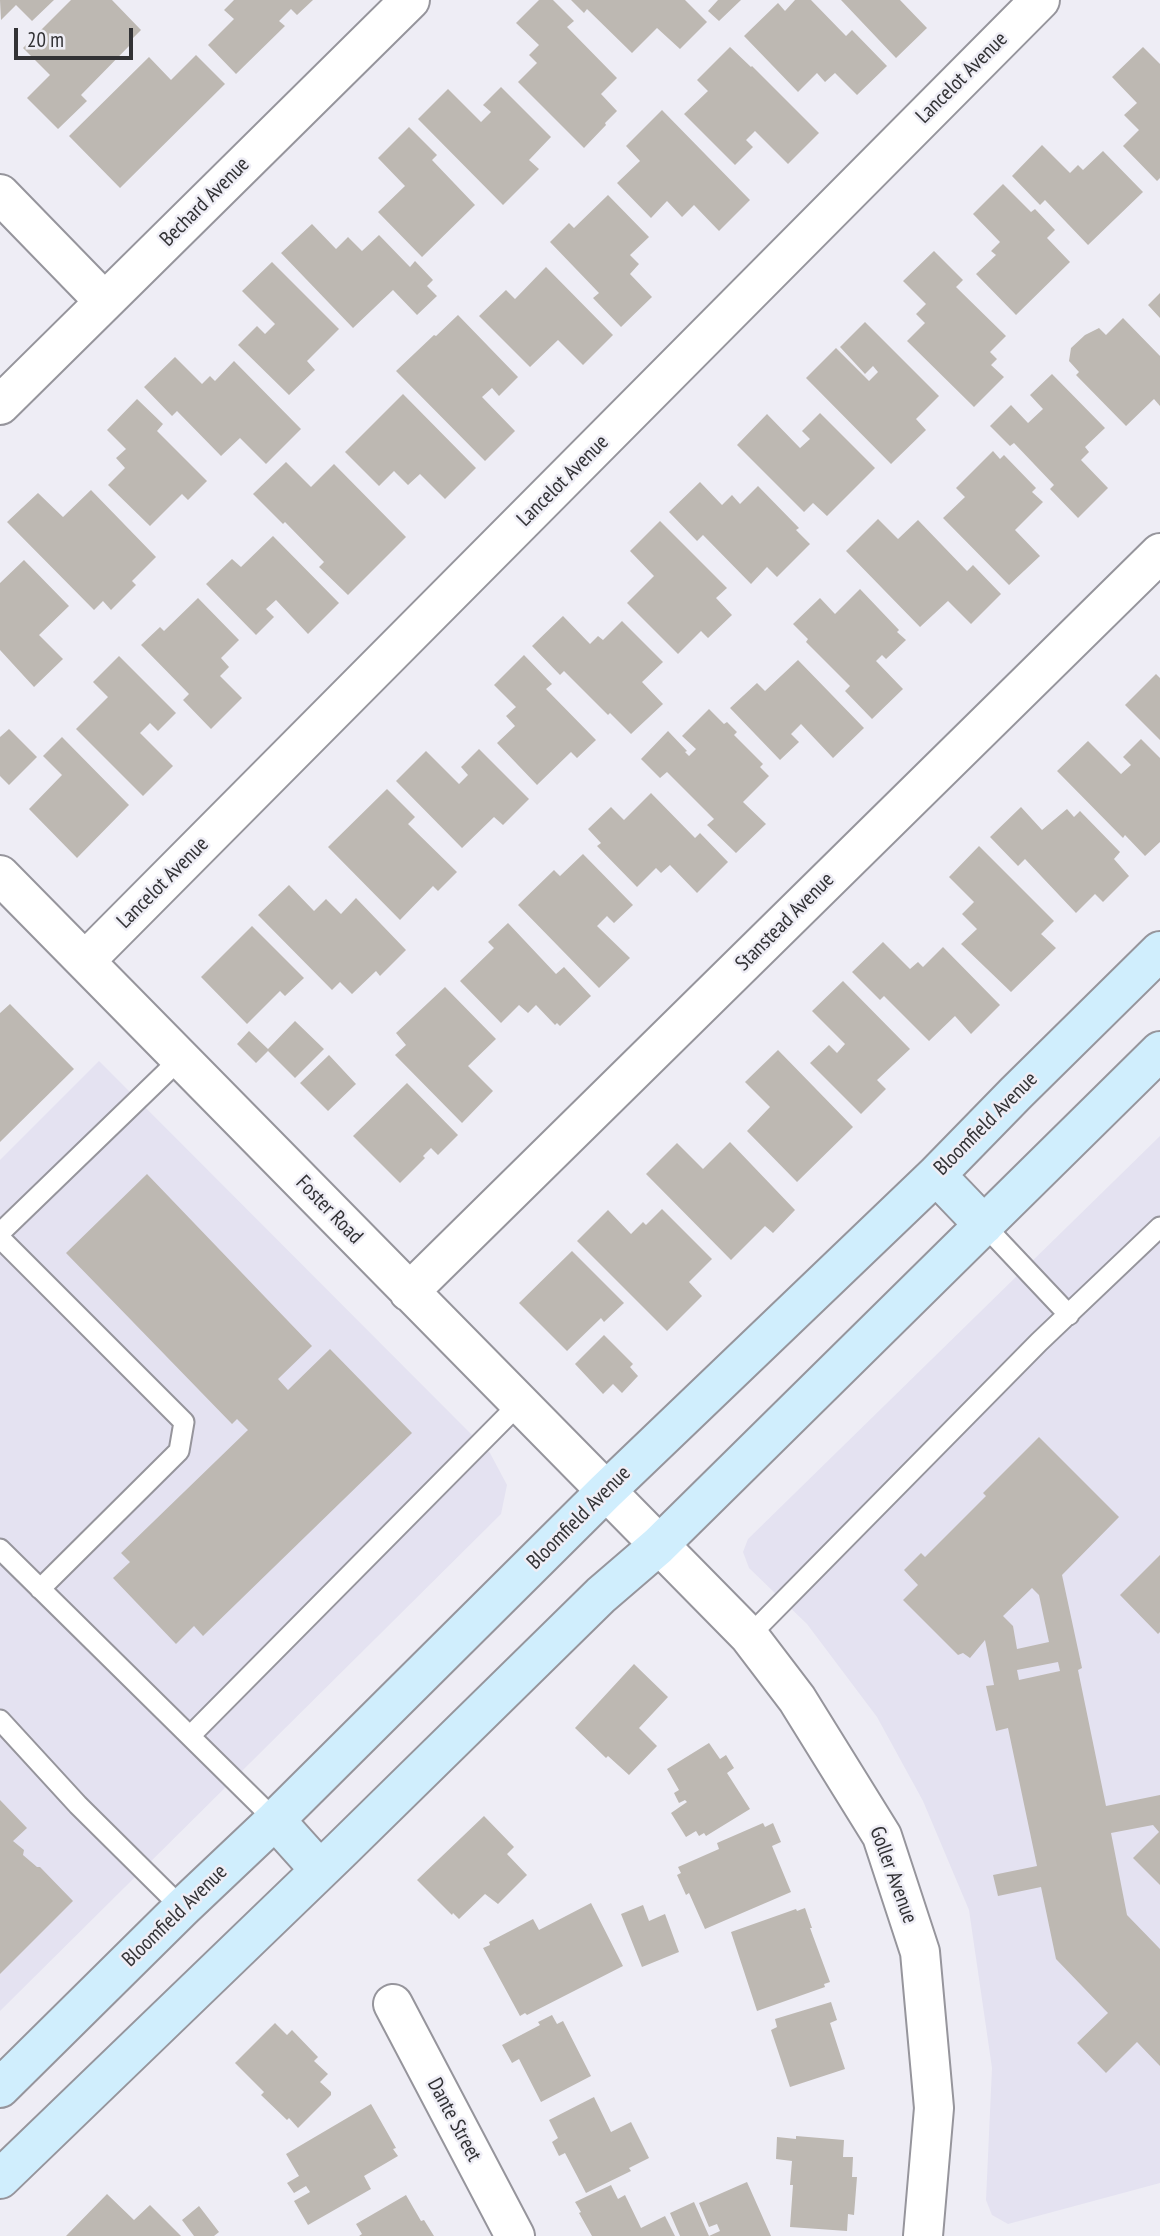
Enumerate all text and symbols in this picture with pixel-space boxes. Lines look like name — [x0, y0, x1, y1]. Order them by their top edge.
scale bar — [18, 14, 136, 58]
text: 20 m — [27, 26, 64, 53]
street label: Lancelot Avenue — [911, 27, 1013, 129]
street label: Bechard Avenue — [155, 152, 255, 252]
street label: Lancelot Avenue — [512, 430, 614, 532]
street label: Lancelot Avenue — [112, 832, 214, 934]
street label: Stanstead Avenue — [731, 868, 839, 976]
street label: Bloomfield Avenue — [929, 1067, 1043, 1181]
street label: Foster Road — [290, 1171, 368, 1249]
street label: Bloomfield Avenue — [522, 1461, 636, 1575]
street label: Goller Avenue — [864, 1823, 922, 1927]
street label: Bloomfield Avenue — [117, 1860, 233, 1972]
street label: Dante Street — [422, 2074, 486, 2166]

